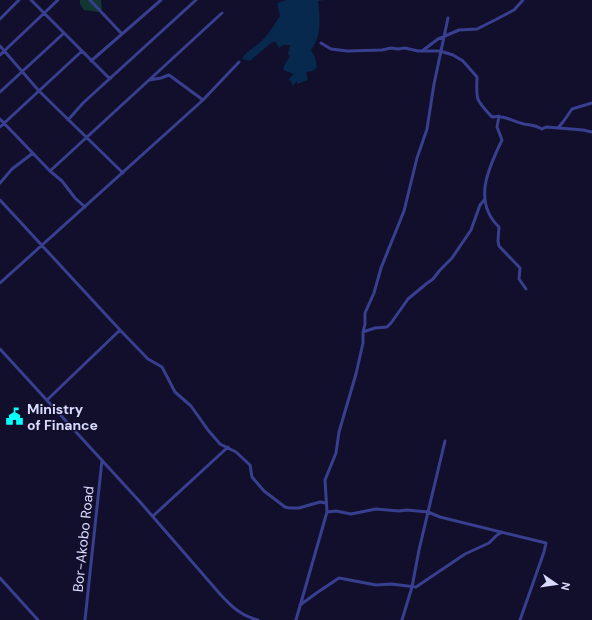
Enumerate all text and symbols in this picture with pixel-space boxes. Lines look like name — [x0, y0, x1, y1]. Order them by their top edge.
place label: Ministry of Finance — [27, 400, 98, 434]
public building icon: Ministry of Finance — [4, 407, 24, 427]
street label: Bor-Akobo Road — [68, 485, 98, 593]
north arrow — [536, 564, 576, 604]
text: N — [558, 581, 573, 592]

